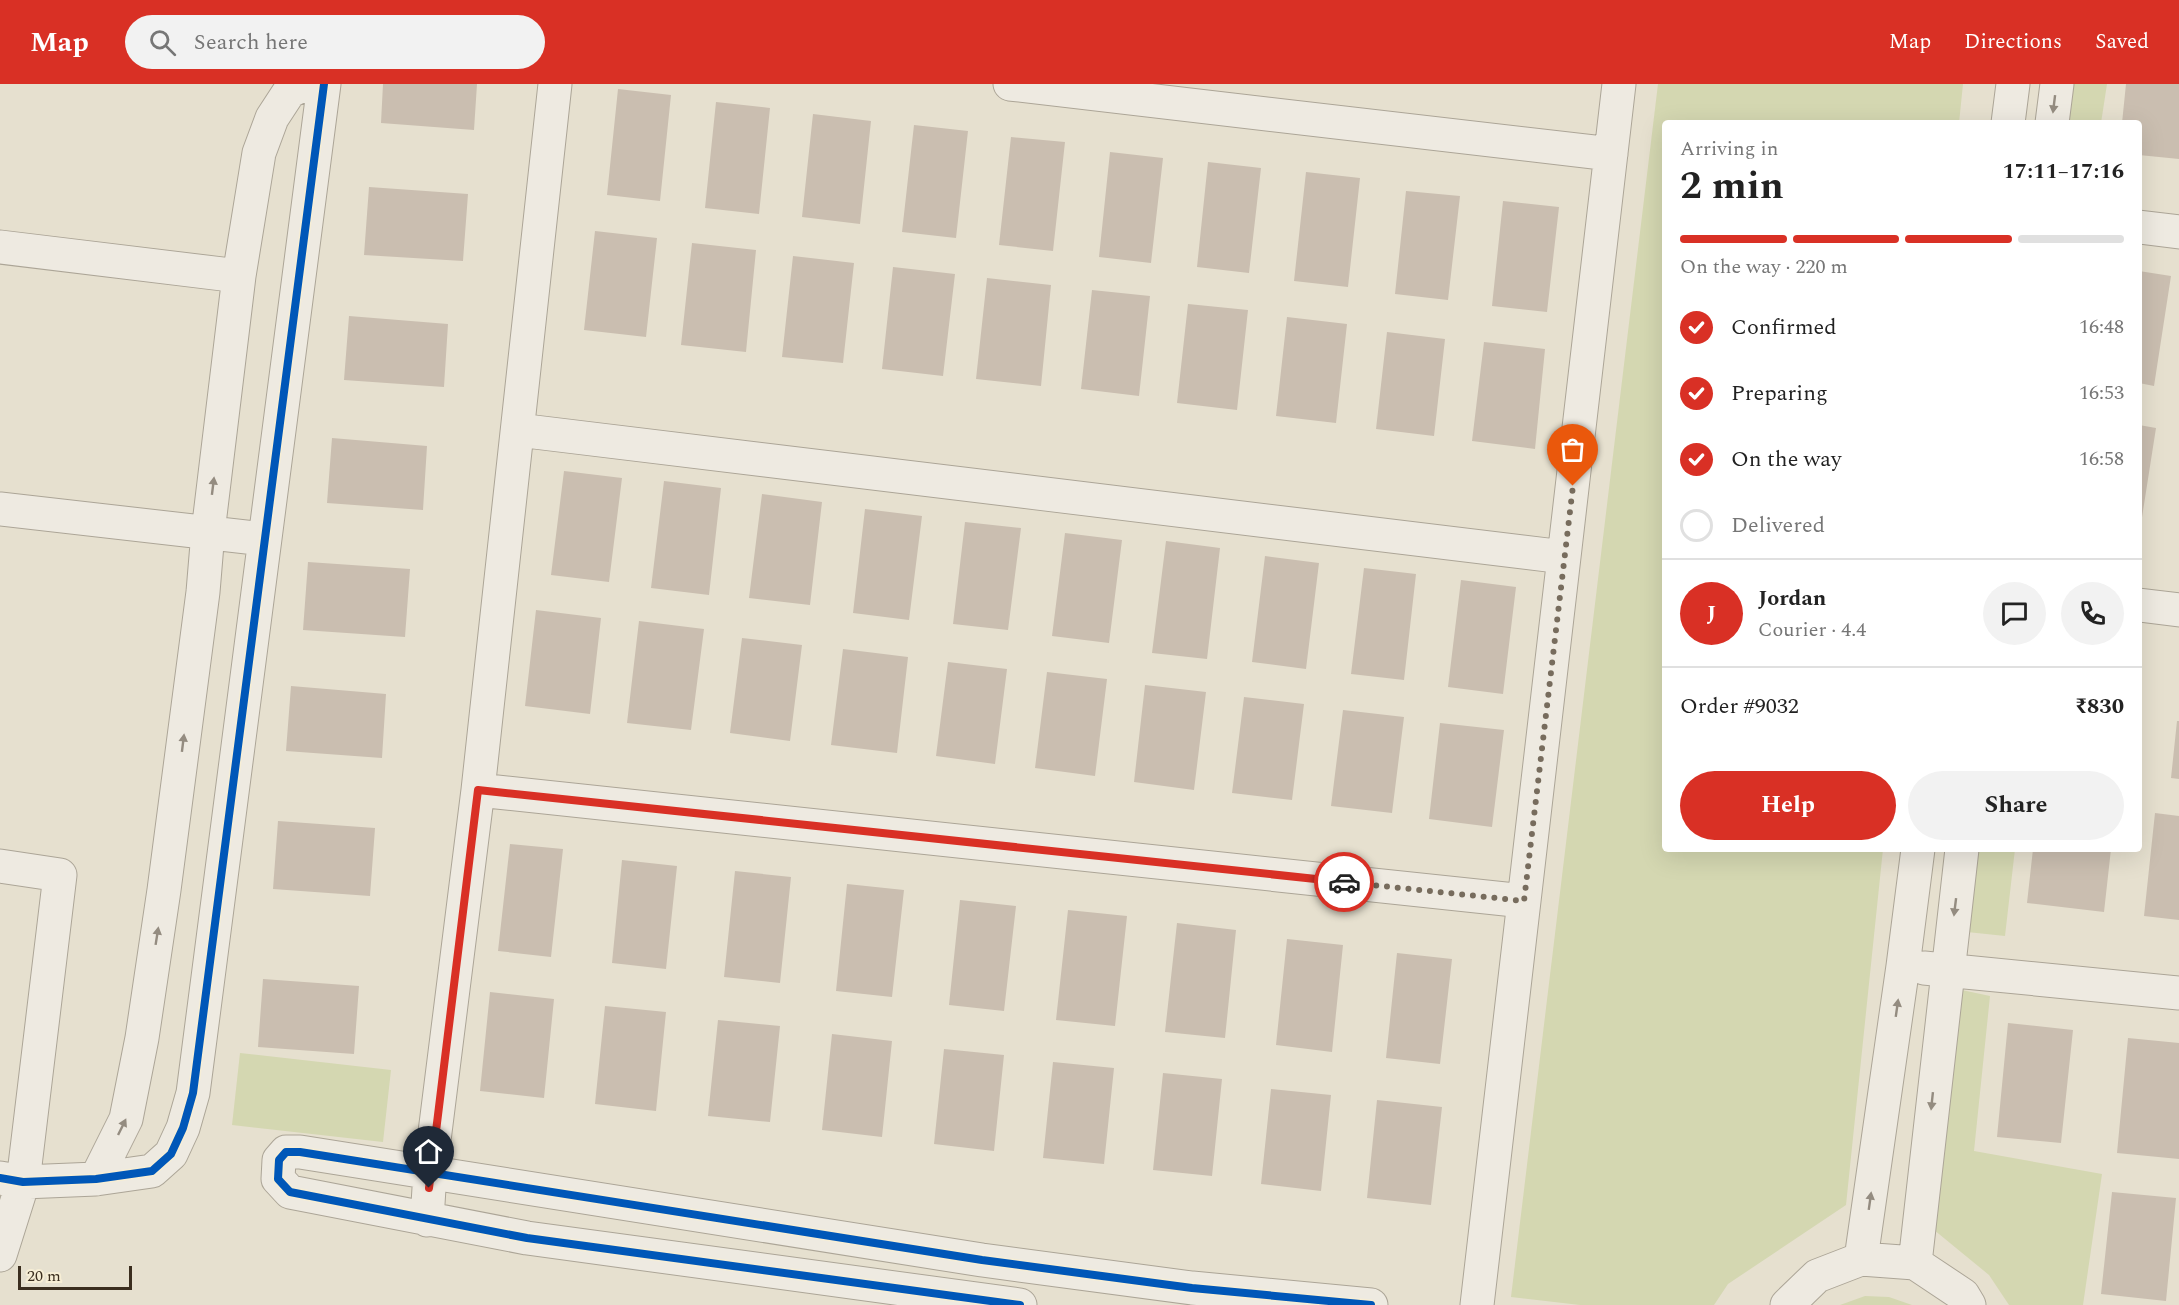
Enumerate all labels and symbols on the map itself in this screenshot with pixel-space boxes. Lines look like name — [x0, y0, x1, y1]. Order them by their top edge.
one-way arrow — [2050, 94, 2059, 113]
pin — [1547, 424, 1598, 486]
one-way arrow — [209, 477, 218, 496]
one-way arrow — [179, 733, 188, 752]
courier — [1314, 852, 1374, 912]
one-way arrow — [1950, 898, 1959, 917]
one-way arrow — [153, 926, 162, 945]
one-way arrow — [1893, 999, 1902, 1018]
one-way arrow — [1928, 1091, 1937, 1110]
one-way arrow — [116, 1118, 126, 1136]
pin — [403, 1126, 454, 1188]
one-way arrow — [1865, 1192, 1874, 1211]
scale bar — [18, 1263, 132, 1290]

